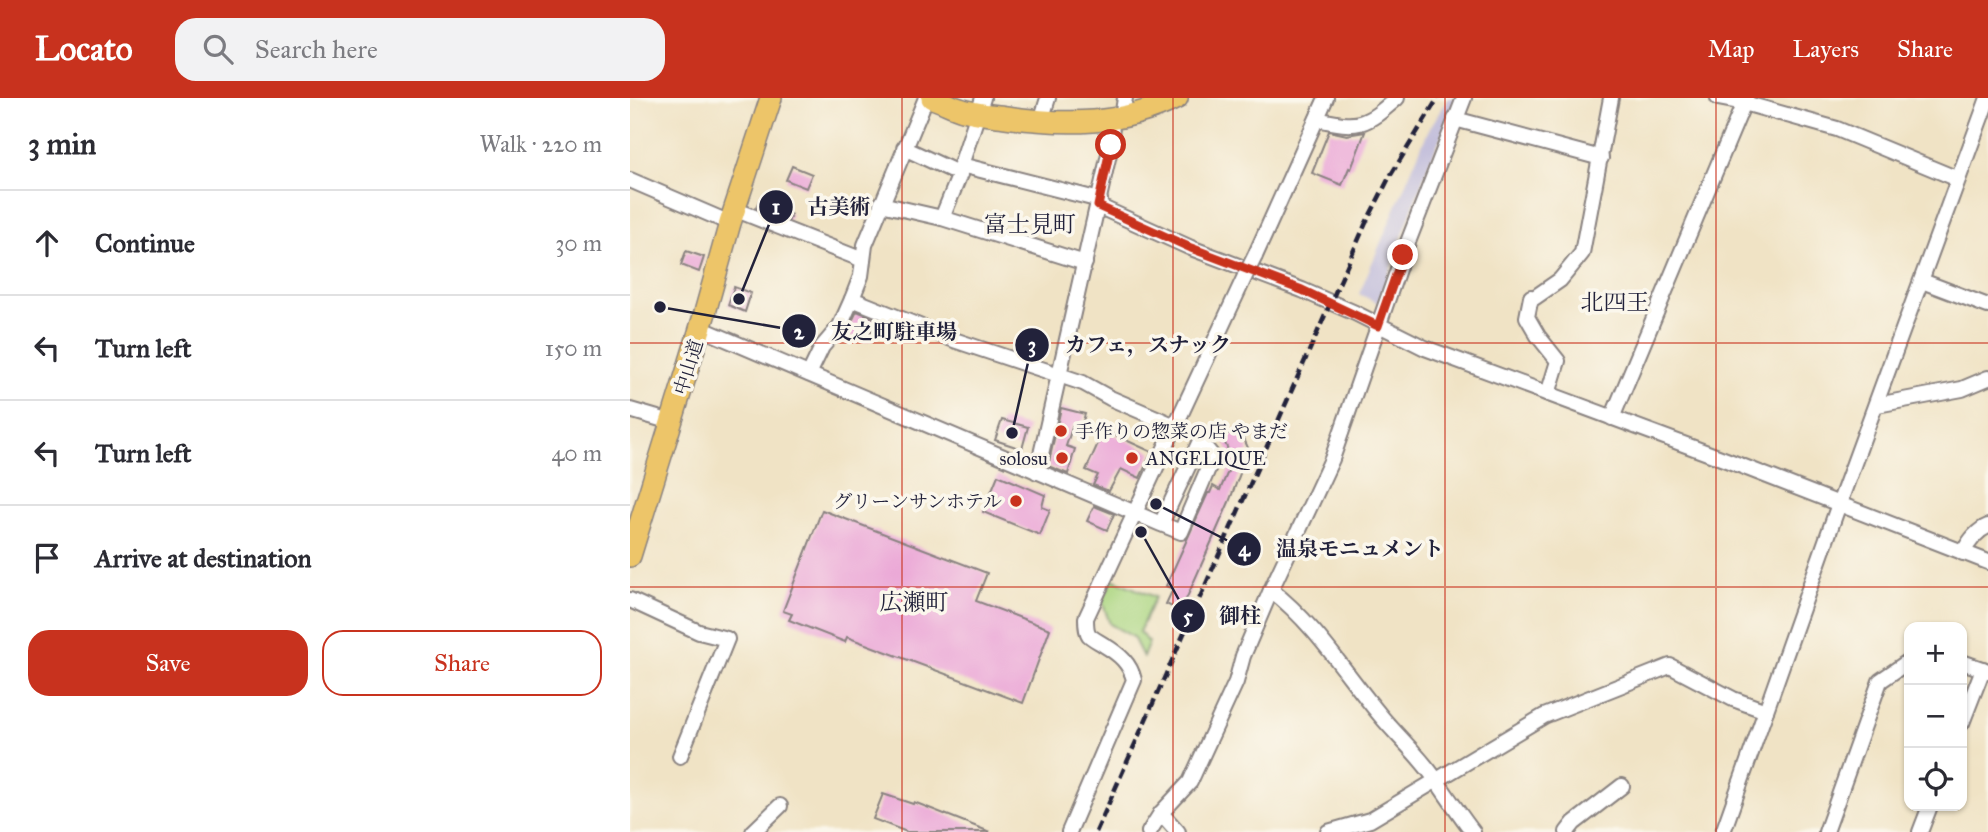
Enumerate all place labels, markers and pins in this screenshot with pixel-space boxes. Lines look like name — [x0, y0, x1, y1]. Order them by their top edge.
callout: 古美術 — [759, 186, 885, 228]
callout: 友之町駐車場 — [782, 310, 971, 352]
callout: カフェ，スナック — [1015, 324, 1246, 366]
place label: 手作りの惣菜の店 やまだ — [1075, 420, 1288, 443]
marker: 手作りの惣菜の店 やまだ — [1053, 423, 1069, 439]
place label: solosu — [1000, 447, 1048, 470]
place label: ANGELIQUE — [1145, 447, 1266, 470]
marker: solosu — [1054, 450, 1070, 466]
marker: ANGELIQUE — [1124, 450, 1140, 466]
place label: グリーンサンホテル — [833, 490, 1002, 513]
marker: グリーンサンホテル — [1008, 493, 1024, 509]
callout: 温泉モニュメント — [1227, 528, 1458, 570]
callout: 御柱 — [1170, 595, 1275, 637]

